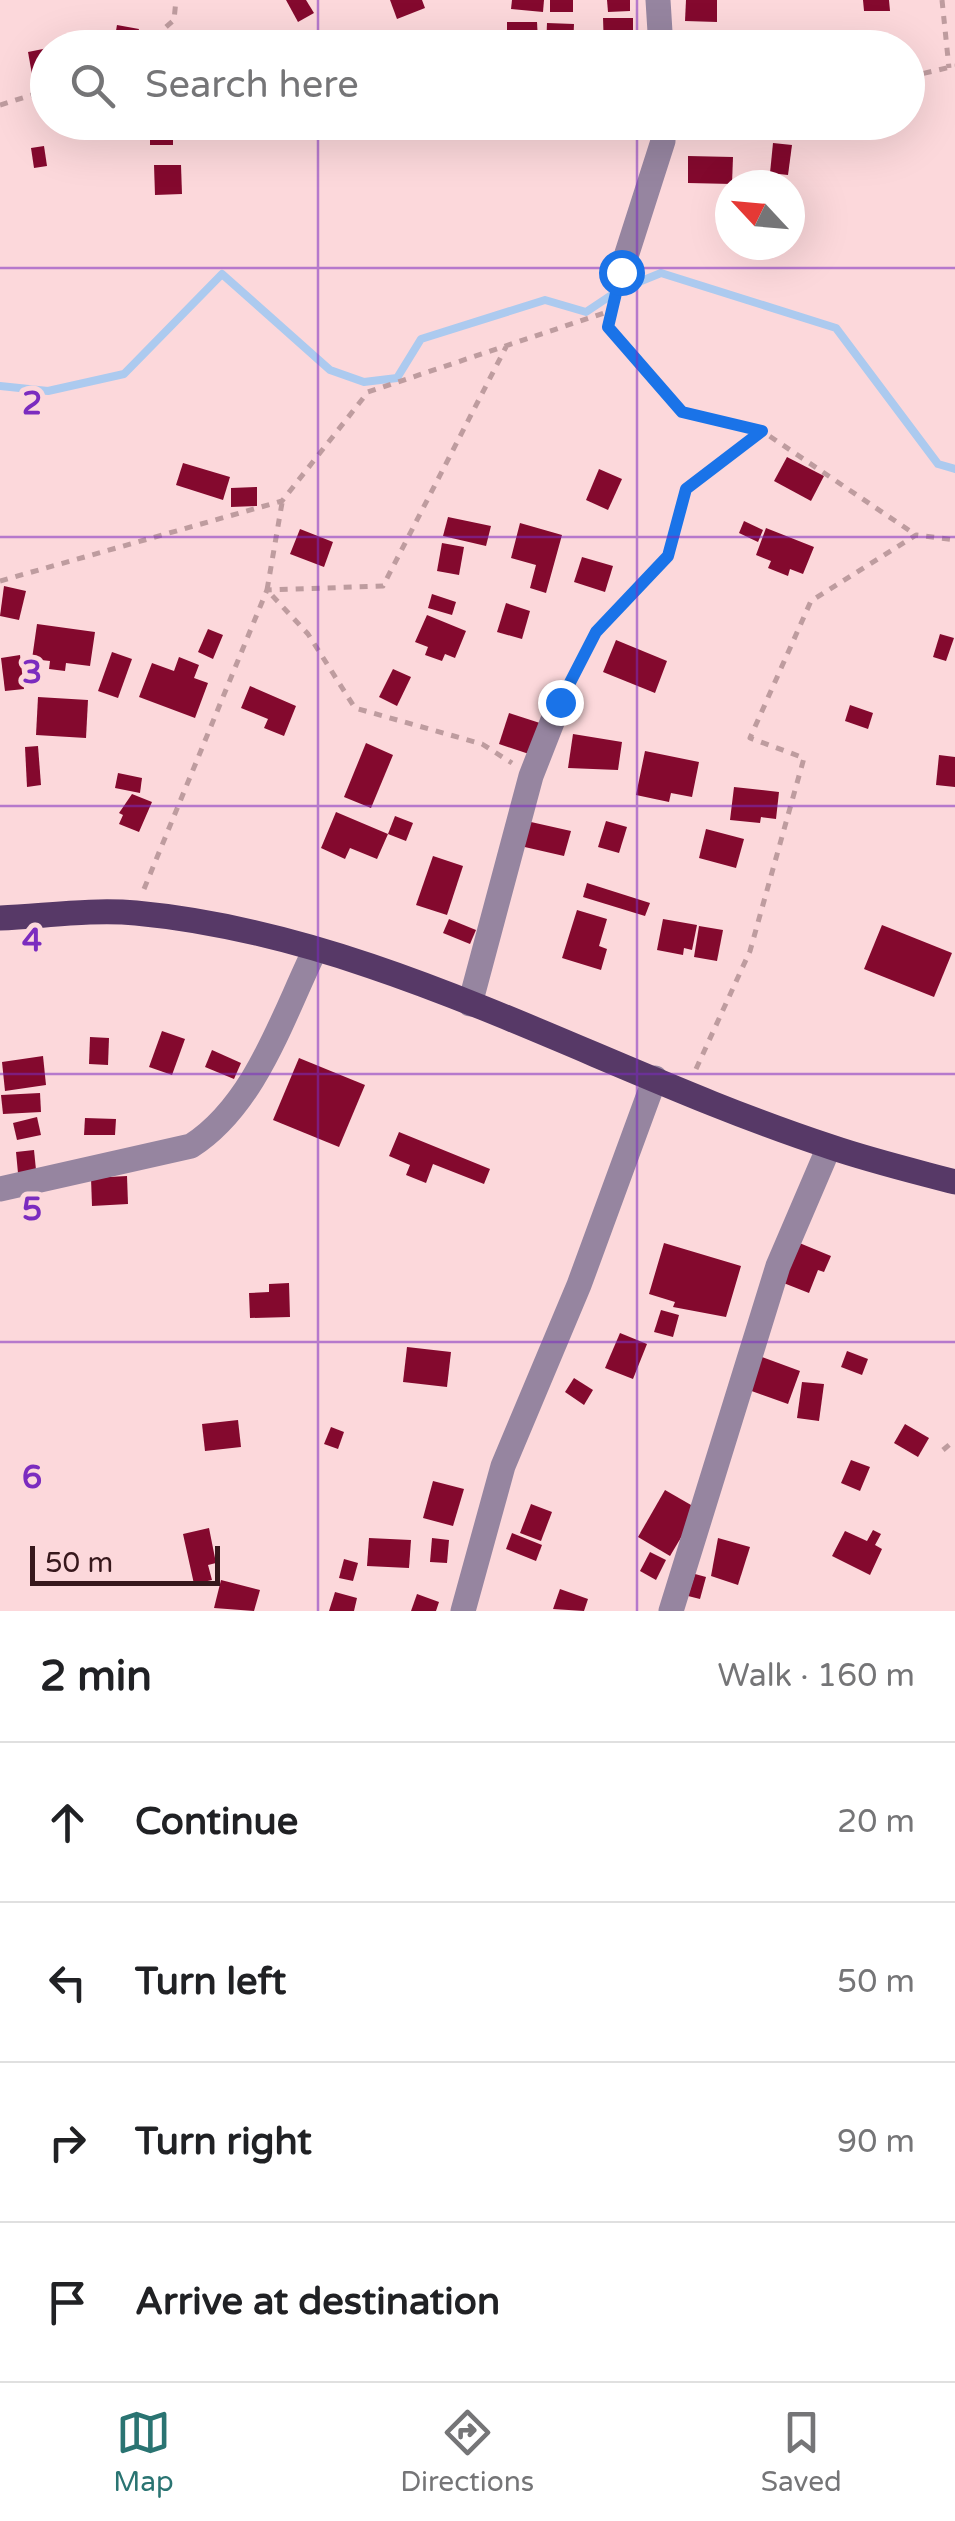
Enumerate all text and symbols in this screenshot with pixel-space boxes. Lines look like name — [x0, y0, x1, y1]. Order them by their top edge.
search box — [30, 30, 925, 140]
icon: search — [65, 58, 120, 113]
text: Search here — [145, 62, 359, 108]
north arrow — [715, 170, 805, 260]
route start — [599, 250, 645, 296]
text: 2 — [22, 385, 42, 423]
text: 3 — [22, 654, 42, 692]
route end — [538, 680, 584, 726]
text: 4 — [22, 922, 42, 960]
text: 5 — [22, 1191, 42, 1229]
text: 6 — [22, 1459, 42, 1497]
scale bar — [30, 1541, 220, 1586]
text: 50 m — [45, 1546, 113, 1580]
text: 2 min — [40, 1651, 152, 1702]
text: Walk · 160 m — [718, 1657, 915, 1695]
icon: ahead — [40, 1795, 95, 1850]
text: Continue — [135, 1799, 298, 1845]
text: 20 m — [837, 1803, 915, 1841]
icon: left — [40, 1955, 95, 2010]
text: Turn left — [135, 1959, 286, 2005]
text: 50 m — [837, 1963, 915, 2001]
icon: right — [40, 2115, 95, 2170]
text: Turn right — [135, 2119, 312, 2165]
text: 90 m — [837, 2123, 915, 2161]
icon: arrive — [40, 2275, 95, 2330]
text: Arrive at destination — [135, 2279, 500, 2325]
tab: Map — [113, 2405, 174, 2499]
tab: Directions — [400, 2405, 534, 2499]
tab: Saved — [761, 2405, 842, 2499]

